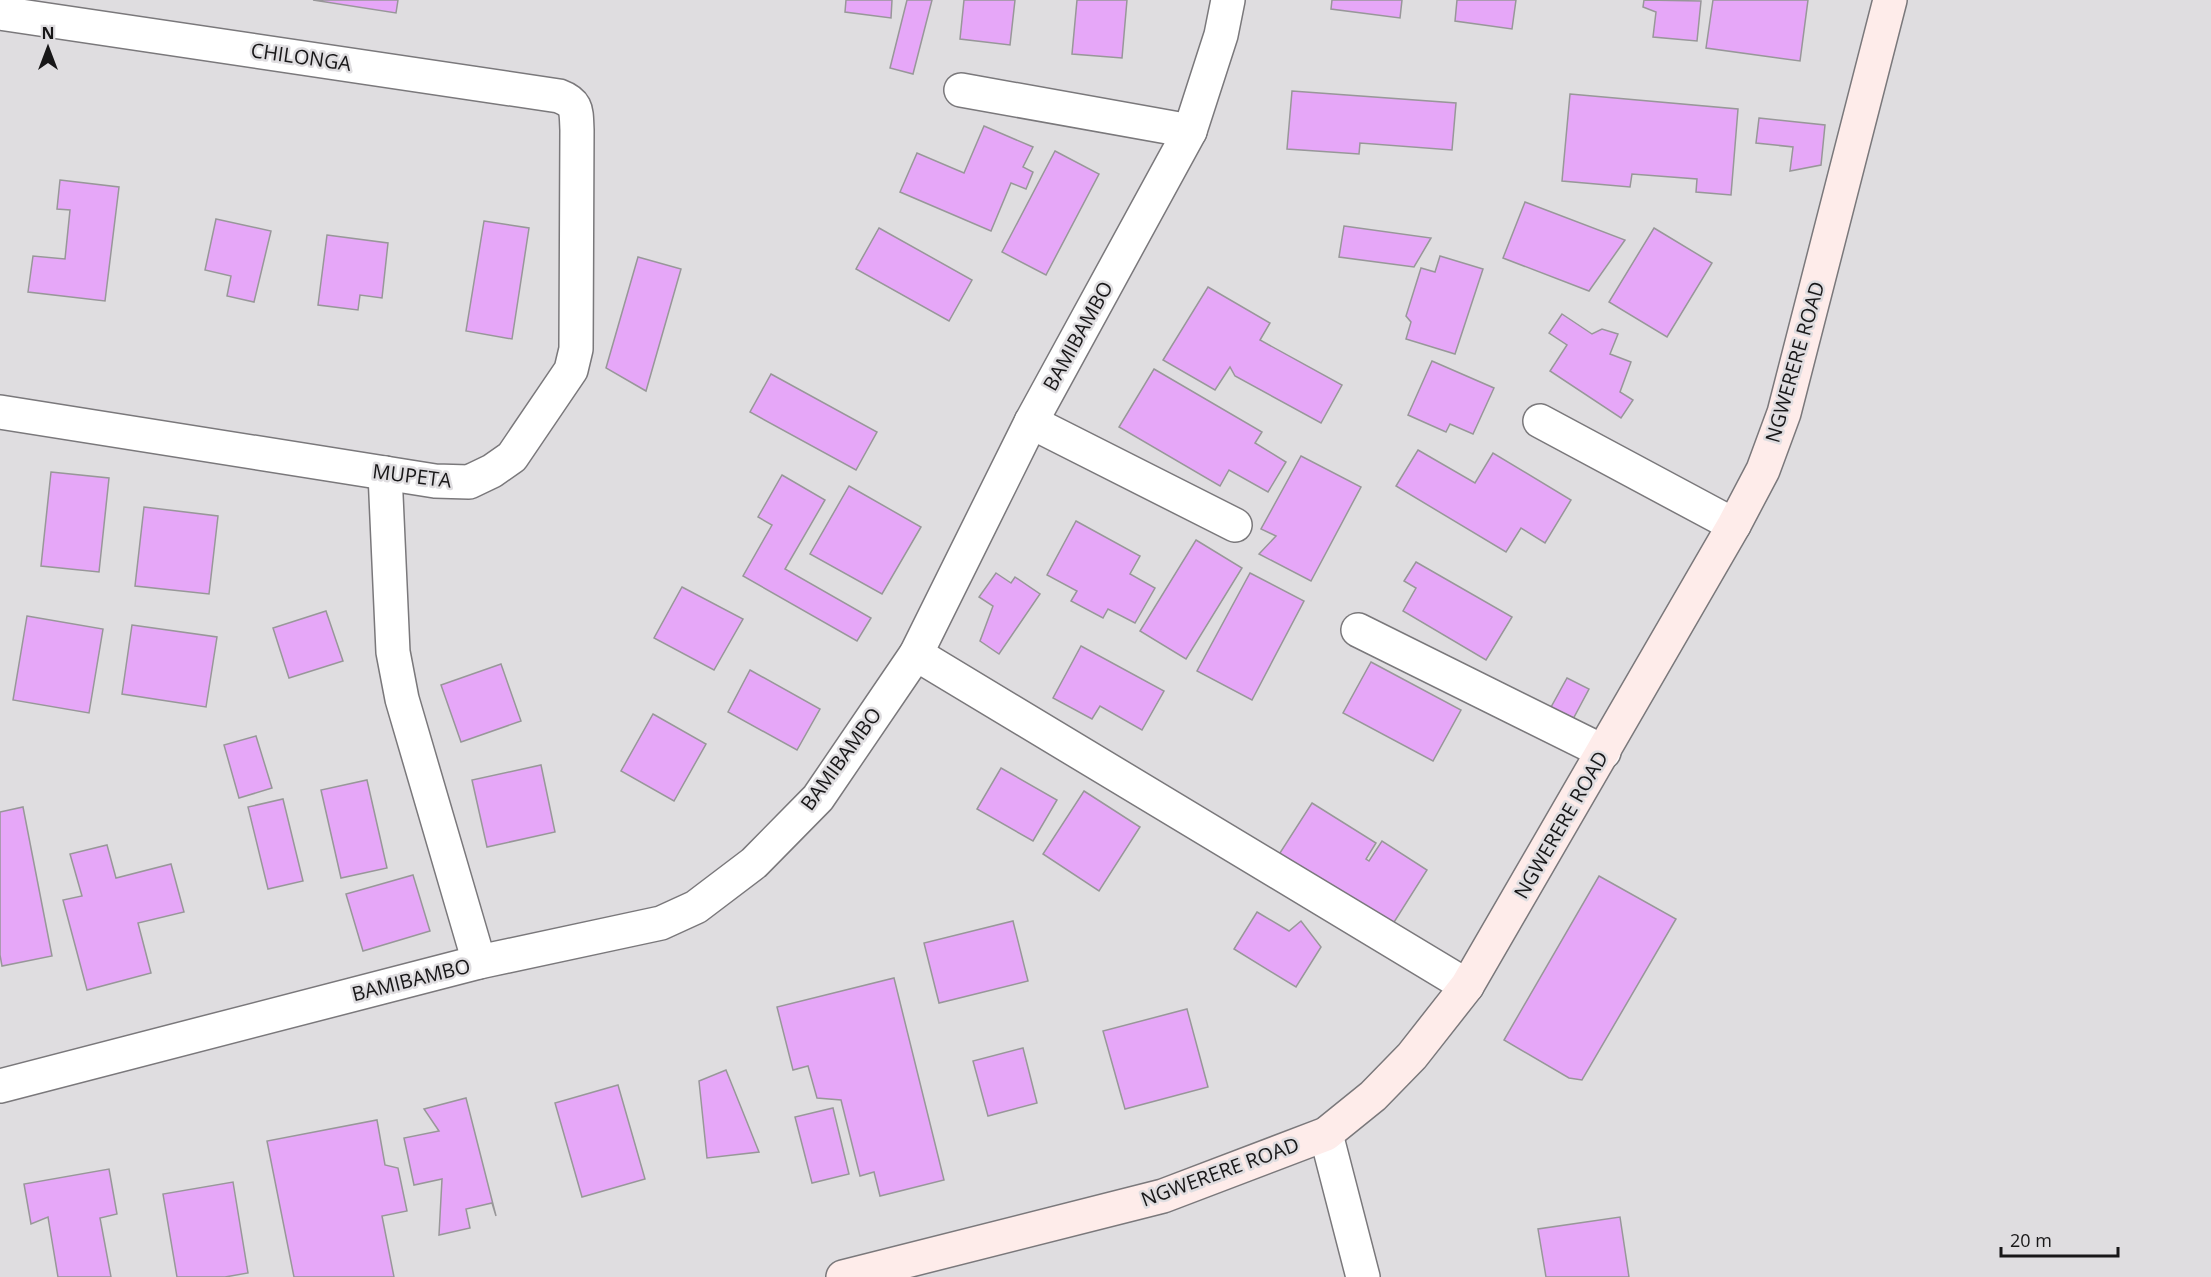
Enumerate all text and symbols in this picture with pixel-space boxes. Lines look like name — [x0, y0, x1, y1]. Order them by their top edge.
north arrow — [18, 18, 78, 78]
text: N — [41, 22, 55, 44]
street label: CHILONGA — [249, 36, 353, 77]
street label: BAMIBAMBO — [1036, 276, 1119, 395]
street label: NGWERERE ROAD — [1759, 278, 1830, 446]
street label: MUPETA — [371, 457, 453, 494]
street label: BAMIBAMBO — [794, 702, 887, 816]
street label: NGWERERE ROAD — [1507, 746, 1614, 904]
street label: BAMIBAMBO — [349, 952, 473, 1007]
street label: NGWERERE ROAD — [1137, 1130, 1303, 1213]
scale bar — [2001, 1220, 2118, 1258]
text: 20 m — [2010, 1228, 2052, 1252]

